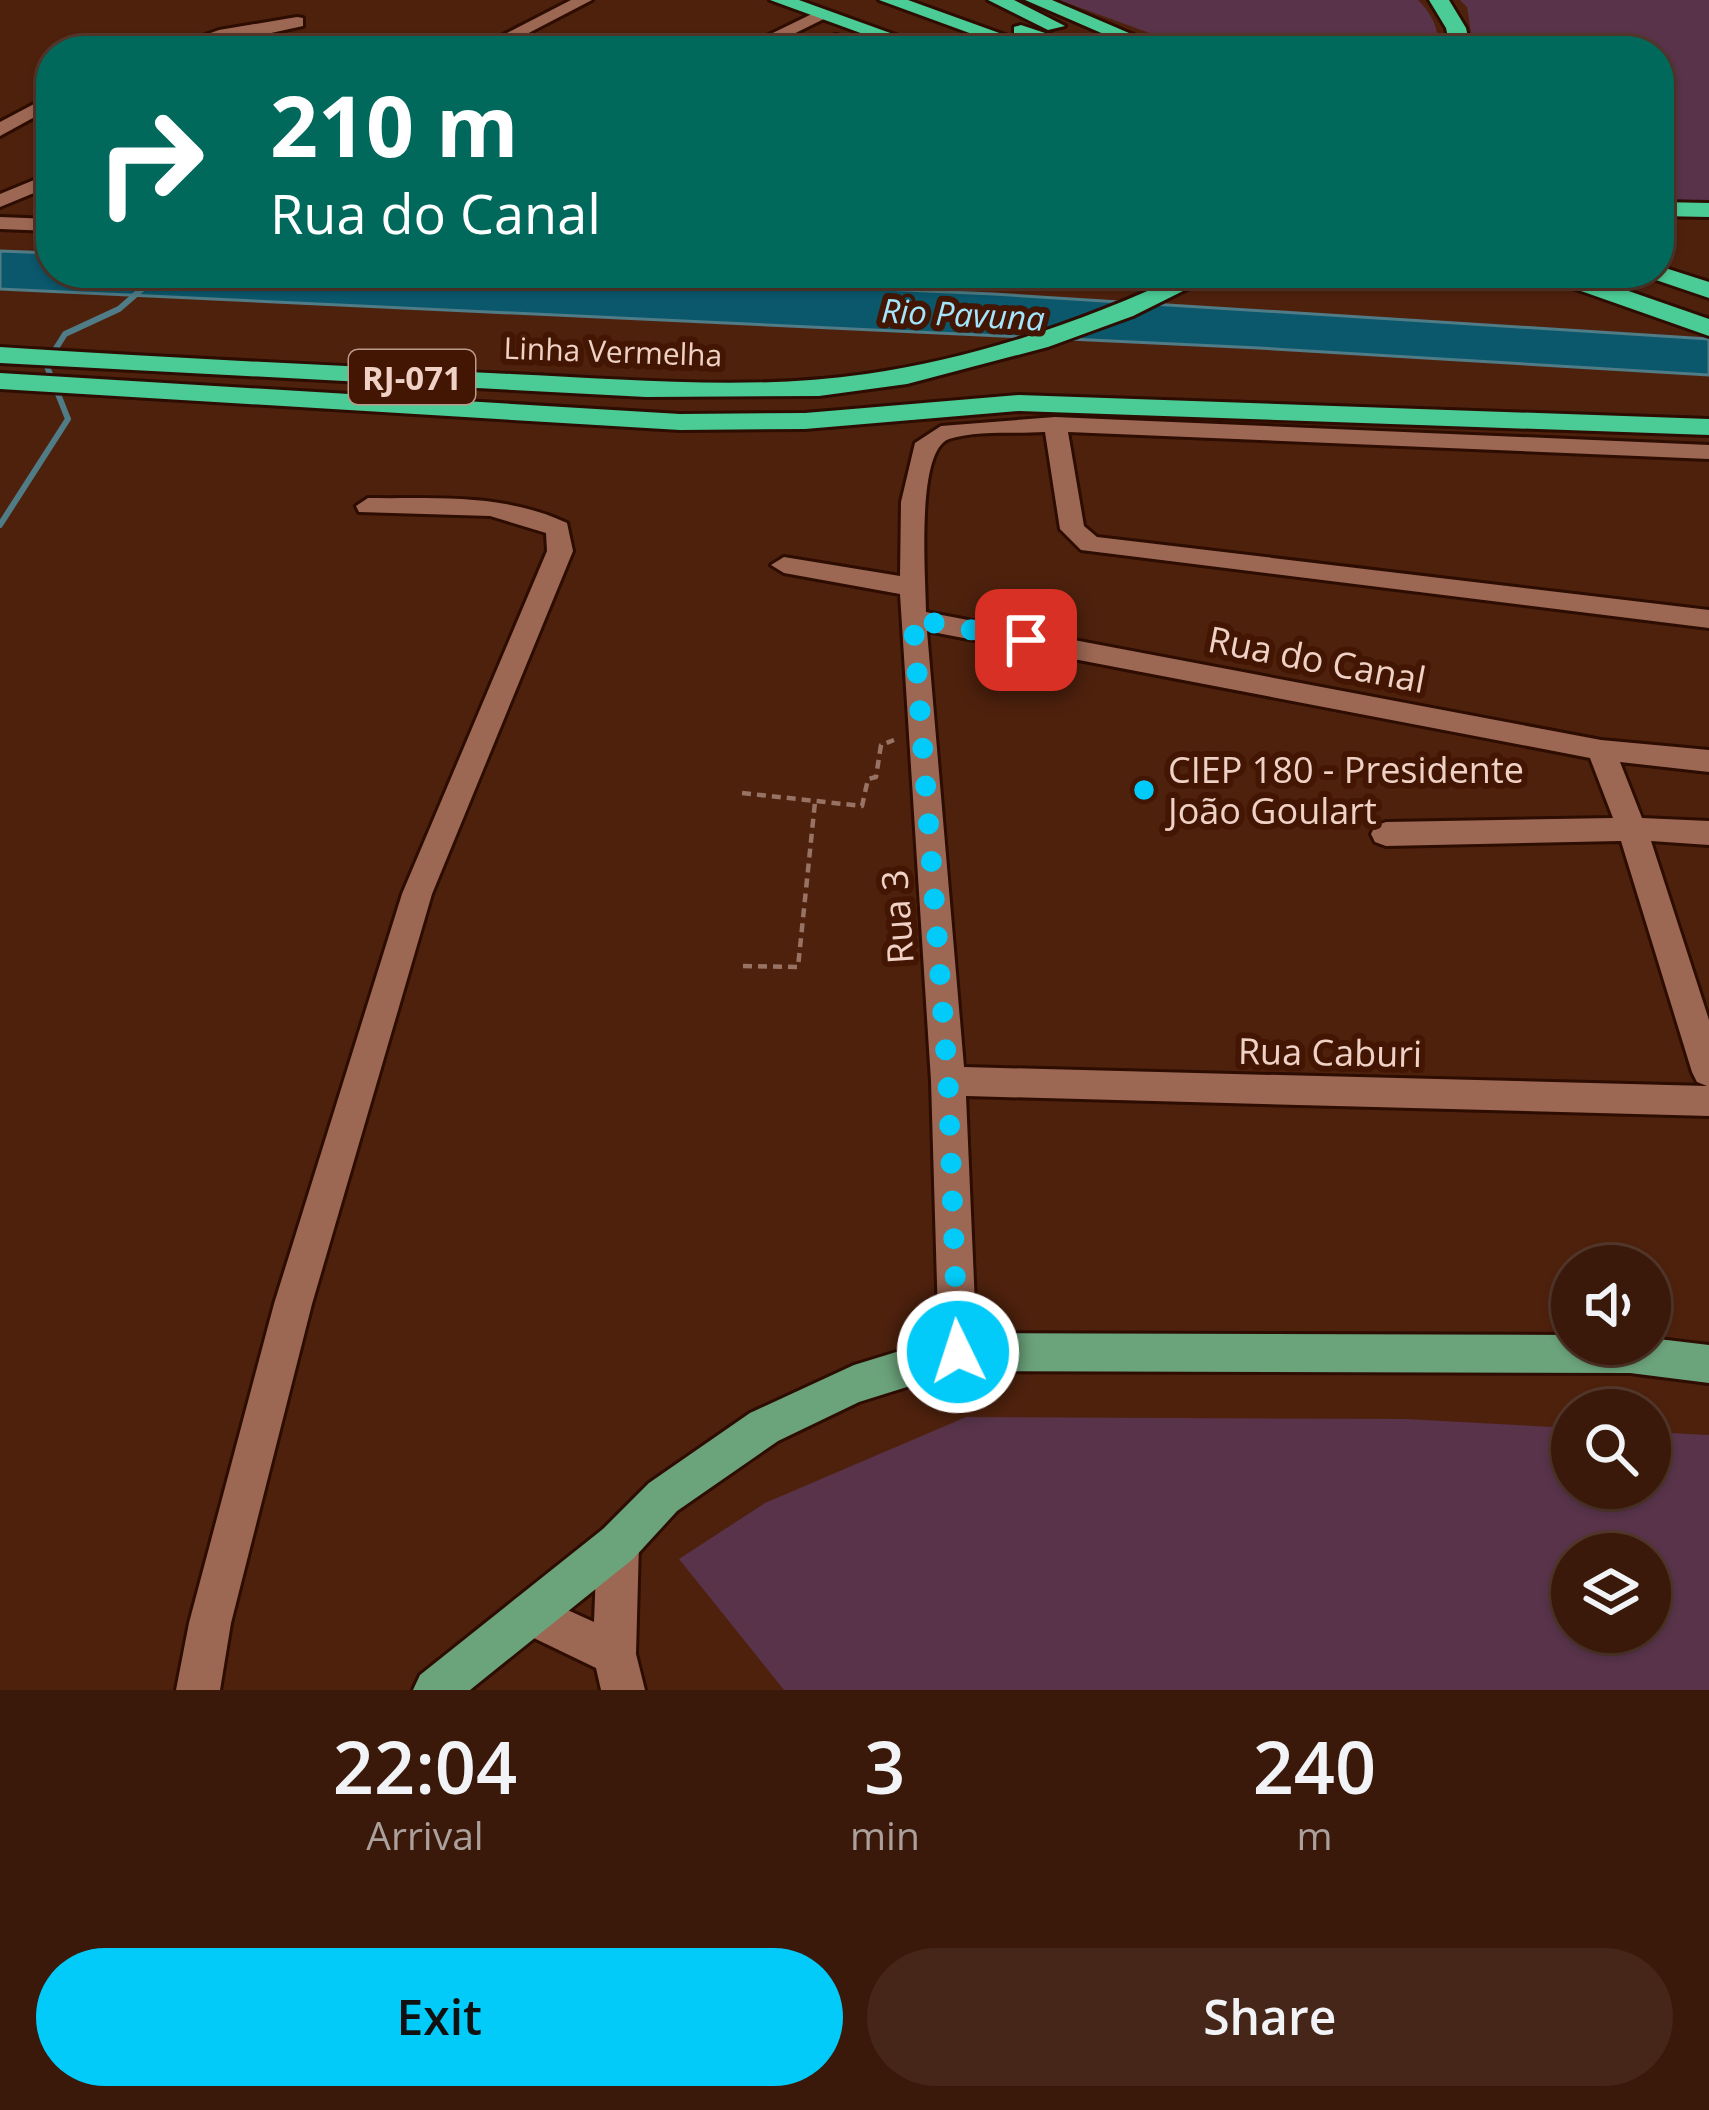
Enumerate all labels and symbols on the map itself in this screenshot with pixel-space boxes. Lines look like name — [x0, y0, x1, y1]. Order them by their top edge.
water label: Rio Pavuna — [880, 287, 1046, 341]
street label: Linha Vermelha — [503, 327, 723, 375]
road number: RJ-071 — [349, 350, 475, 404]
pin — [975, 589, 1077, 691]
street label: Rua do Canal — [1204, 614, 1430, 704]
place label: CIEP 180 - Presidente João Goulart — [1165, 745, 1524, 835]
marker: CIEP 180 - Presidente João Goulart — [1131, 777, 1157, 803]
street label: Rua 3 — [869, 868, 925, 966]
street label: Rua Caburi — [1237, 1026, 1423, 1078]
position arrow — [895, 1289, 1021, 1415]

